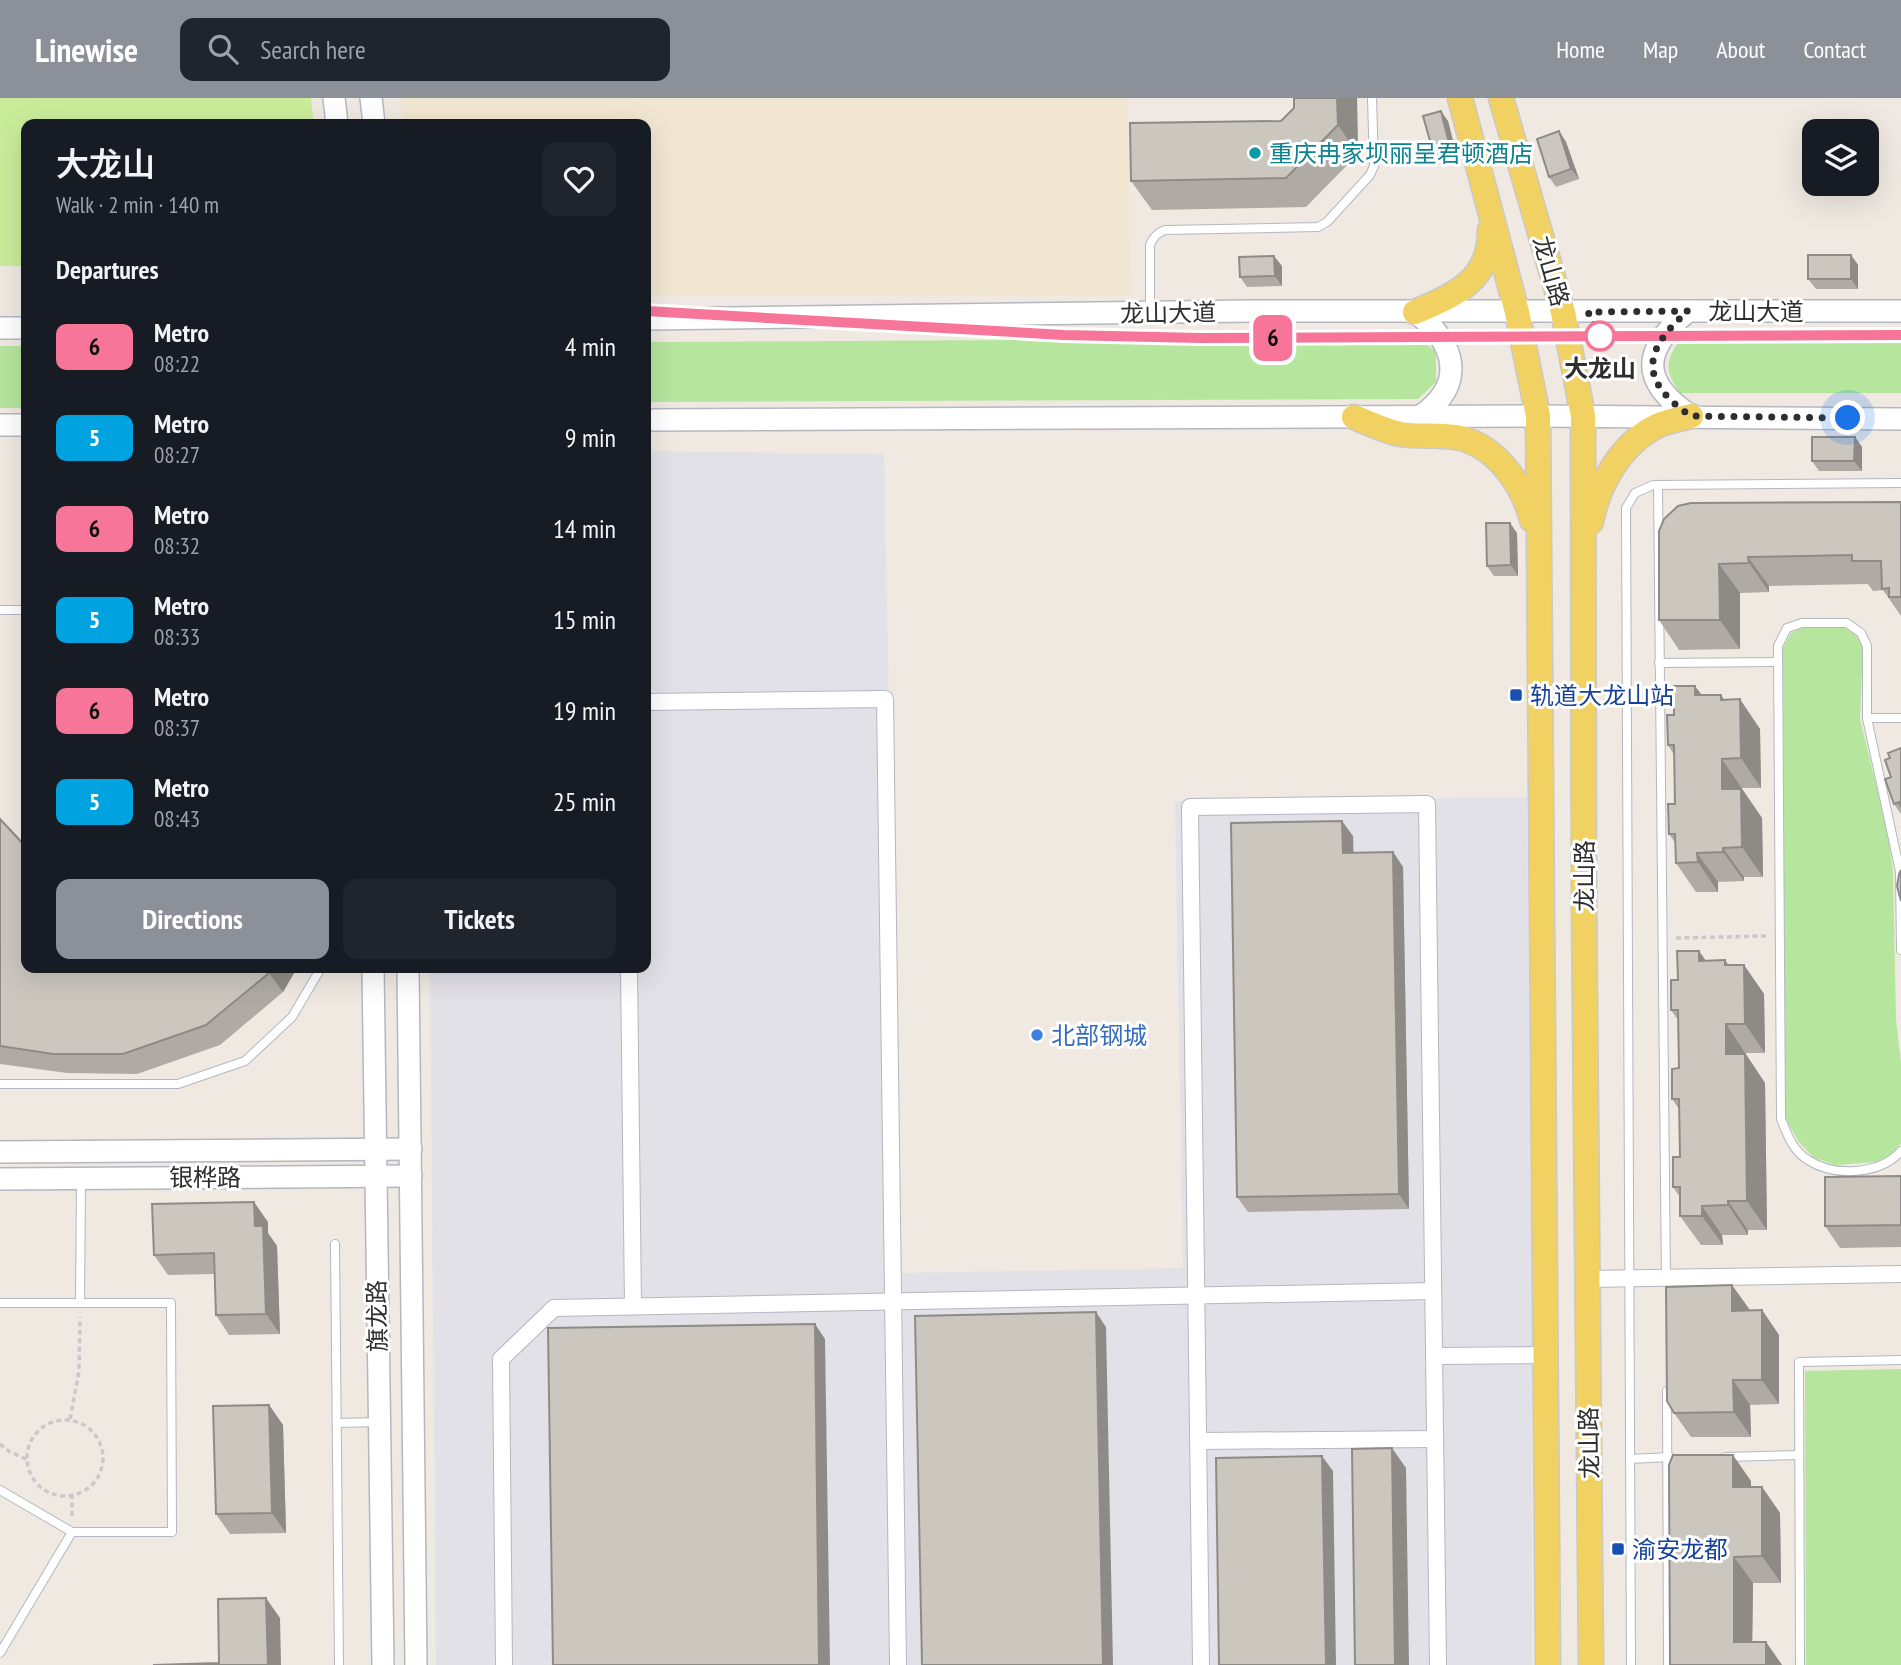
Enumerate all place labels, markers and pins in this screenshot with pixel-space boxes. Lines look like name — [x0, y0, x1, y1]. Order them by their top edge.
place label: 重庆冉家坝丽呈君顿酒店 — [1269, 138, 1533, 169]
marker: 重庆冉家坝丽呈君顿酒店 — [1247, 145, 1263, 161]
marker: 大龙山 — [1585, 321, 1615, 351]
place label: 大龙山 — [1564, 353, 1636, 384]
place label: 轨道大龙山站 — [1530, 680, 1674, 711]
marker: 轨道大龙山站 — [1508, 687, 1524, 703]
place label: 北部钢城 — [1051, 1020, 1147, 1051]
marker: 北部钢城 — [1029, 1027, 1045, 1043]
place label: 渝安龙都 — [1632, 1534, 1728, 1565]
marker: 渝安龙都 — [1610, 1541, 1626, 1557]

